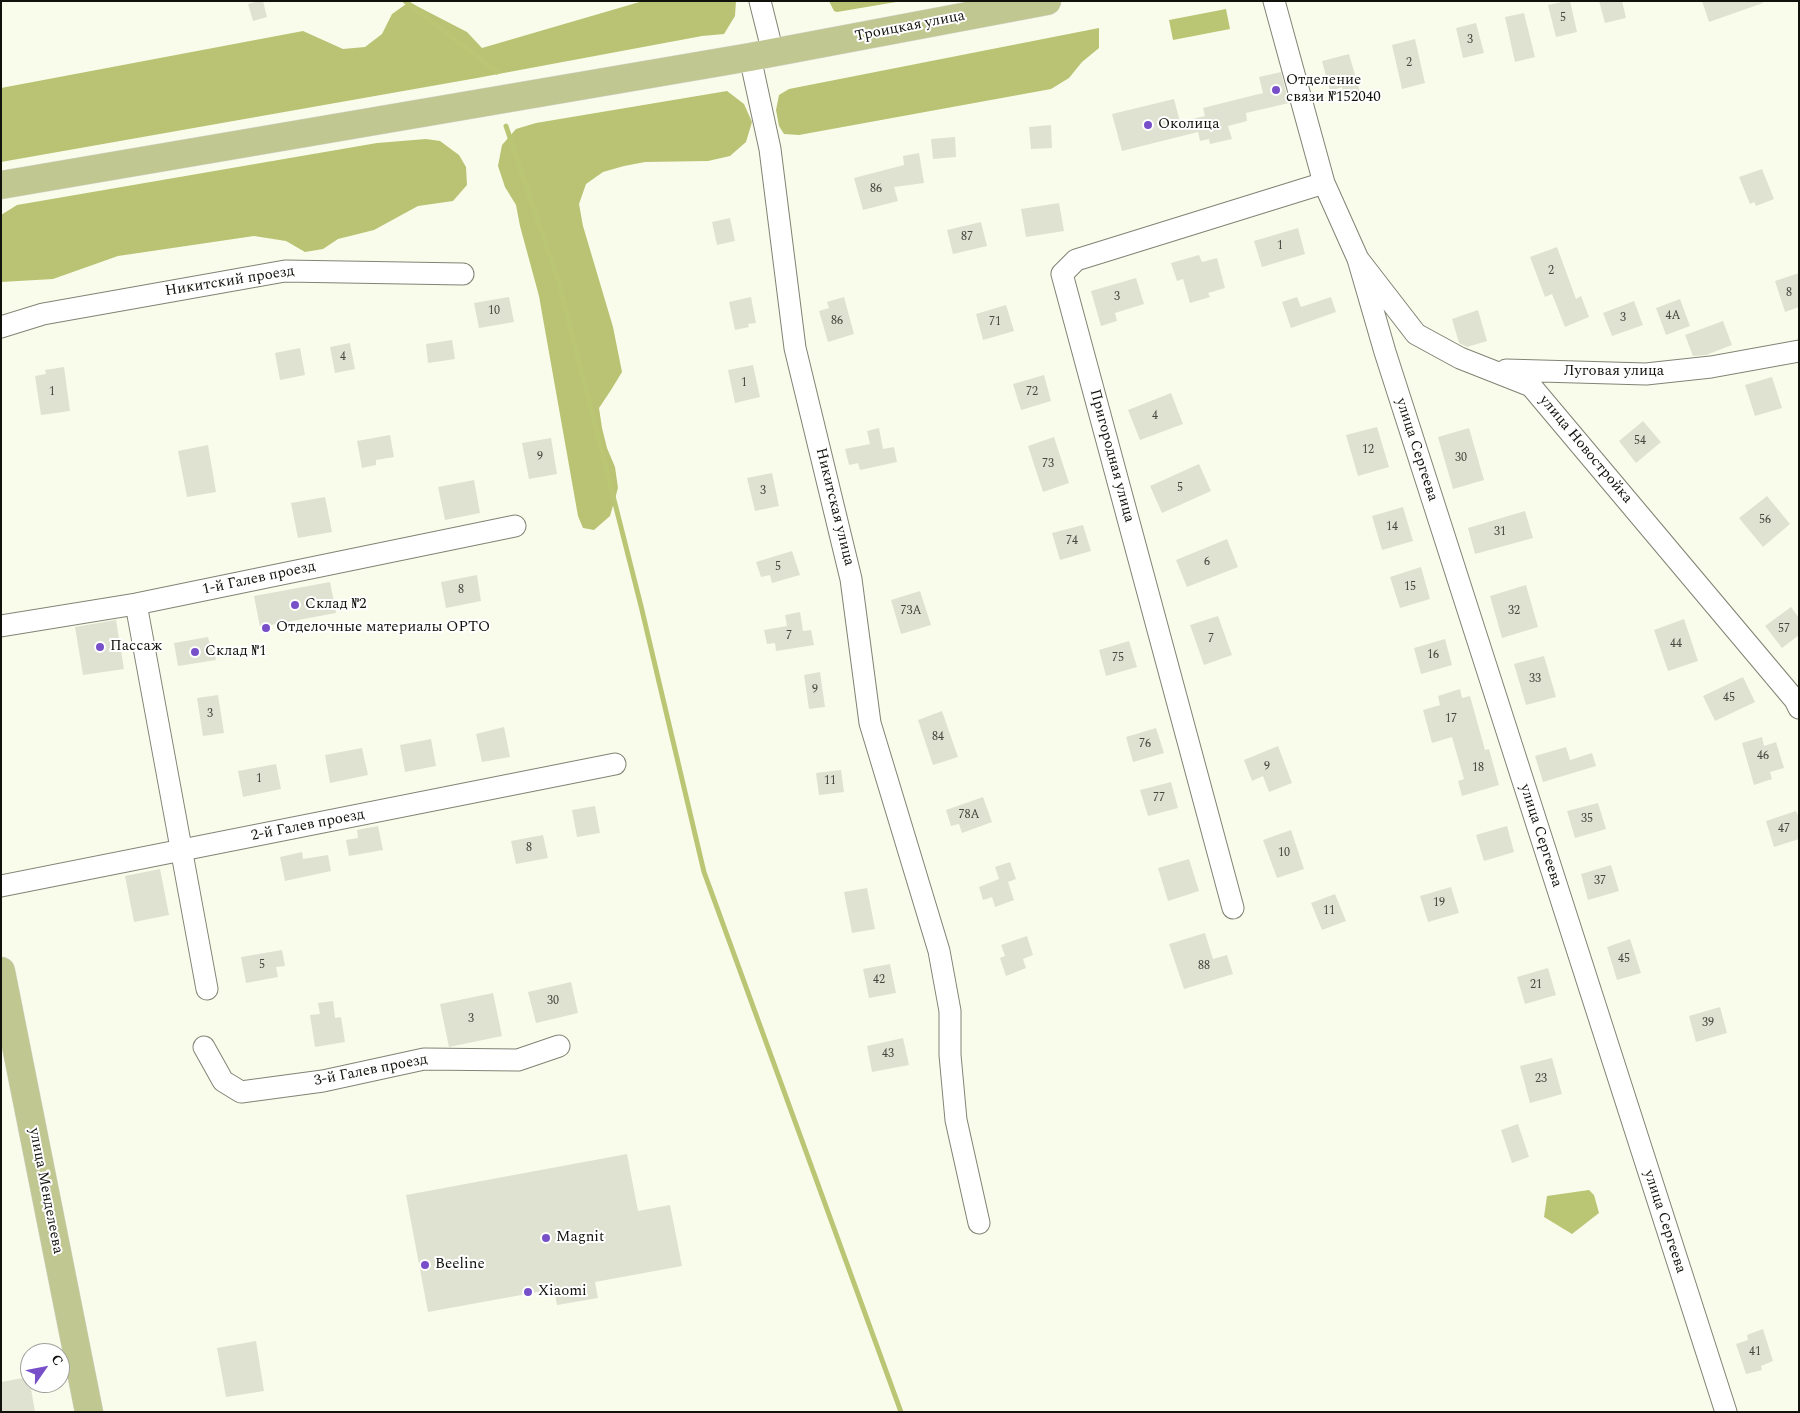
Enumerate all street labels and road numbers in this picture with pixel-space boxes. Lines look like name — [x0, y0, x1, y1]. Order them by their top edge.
street label: Троицкая улица — [853, 8, 967, 46]
street label: Никитский проезд — [164, 263, 296, 301]
street label: Луговая улица — [1564, 363, 1664, 381]
street label: Пригородная улица — [1085, 387, 1137, 525]
street label: улица Новостройка — [1534, 392, 1636, 508]
street label: улица Сергеева — [1391, 396, 1441, 504]
street label: Никитская улица — [811, 446, 857, 568]
street label: 1-й Галев проезд — [201, 558, 317, 600]
street label: улица Сергеева — [1515, 782, 1565, 890]
street label: 2-й Галев проезд — [250, 806, 366, 846]
street label: 3-й Галев проезд — [313, 1051, 429, 1091]
street label: улица Менделеева — [24, 1127, 66, 1255]
street label: улица Сергеева — [1639, 1168, 1689, 1276]

